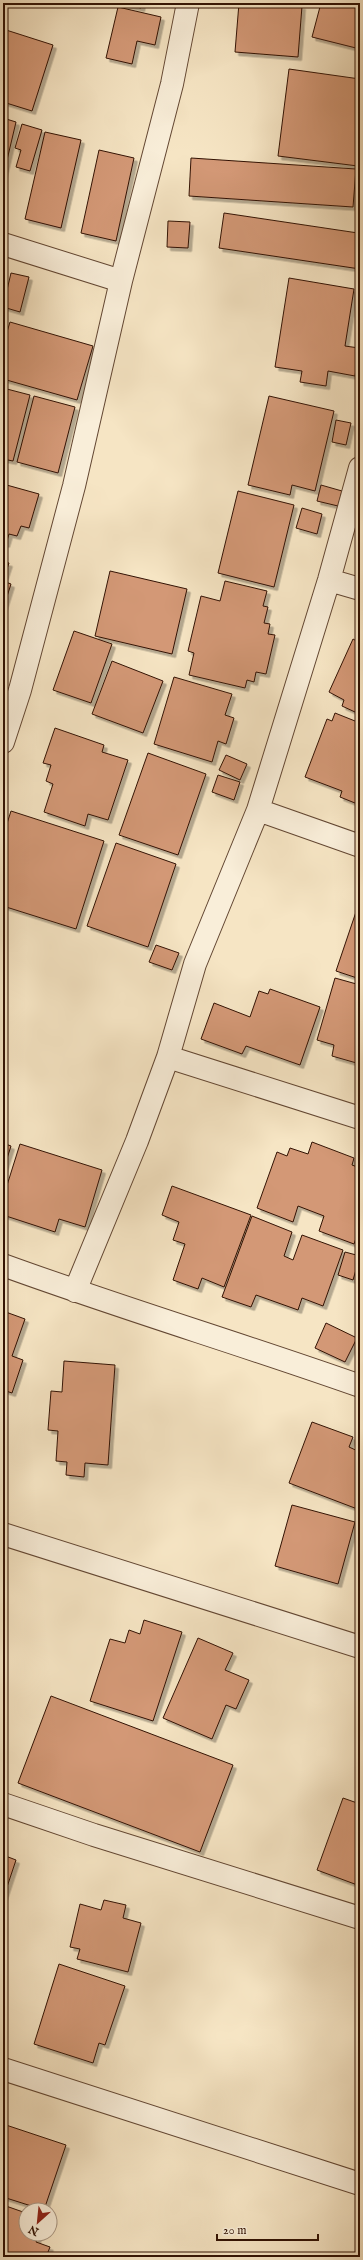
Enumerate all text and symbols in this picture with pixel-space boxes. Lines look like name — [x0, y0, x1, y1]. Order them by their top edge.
north arrow — [18, 2202, 58, 2242]
scale bar — [217, 2216, 318, 2242]
text: N — [26, 2221, 42, 2239]
text: 20 m — [223, 2223, 246, 2238]

